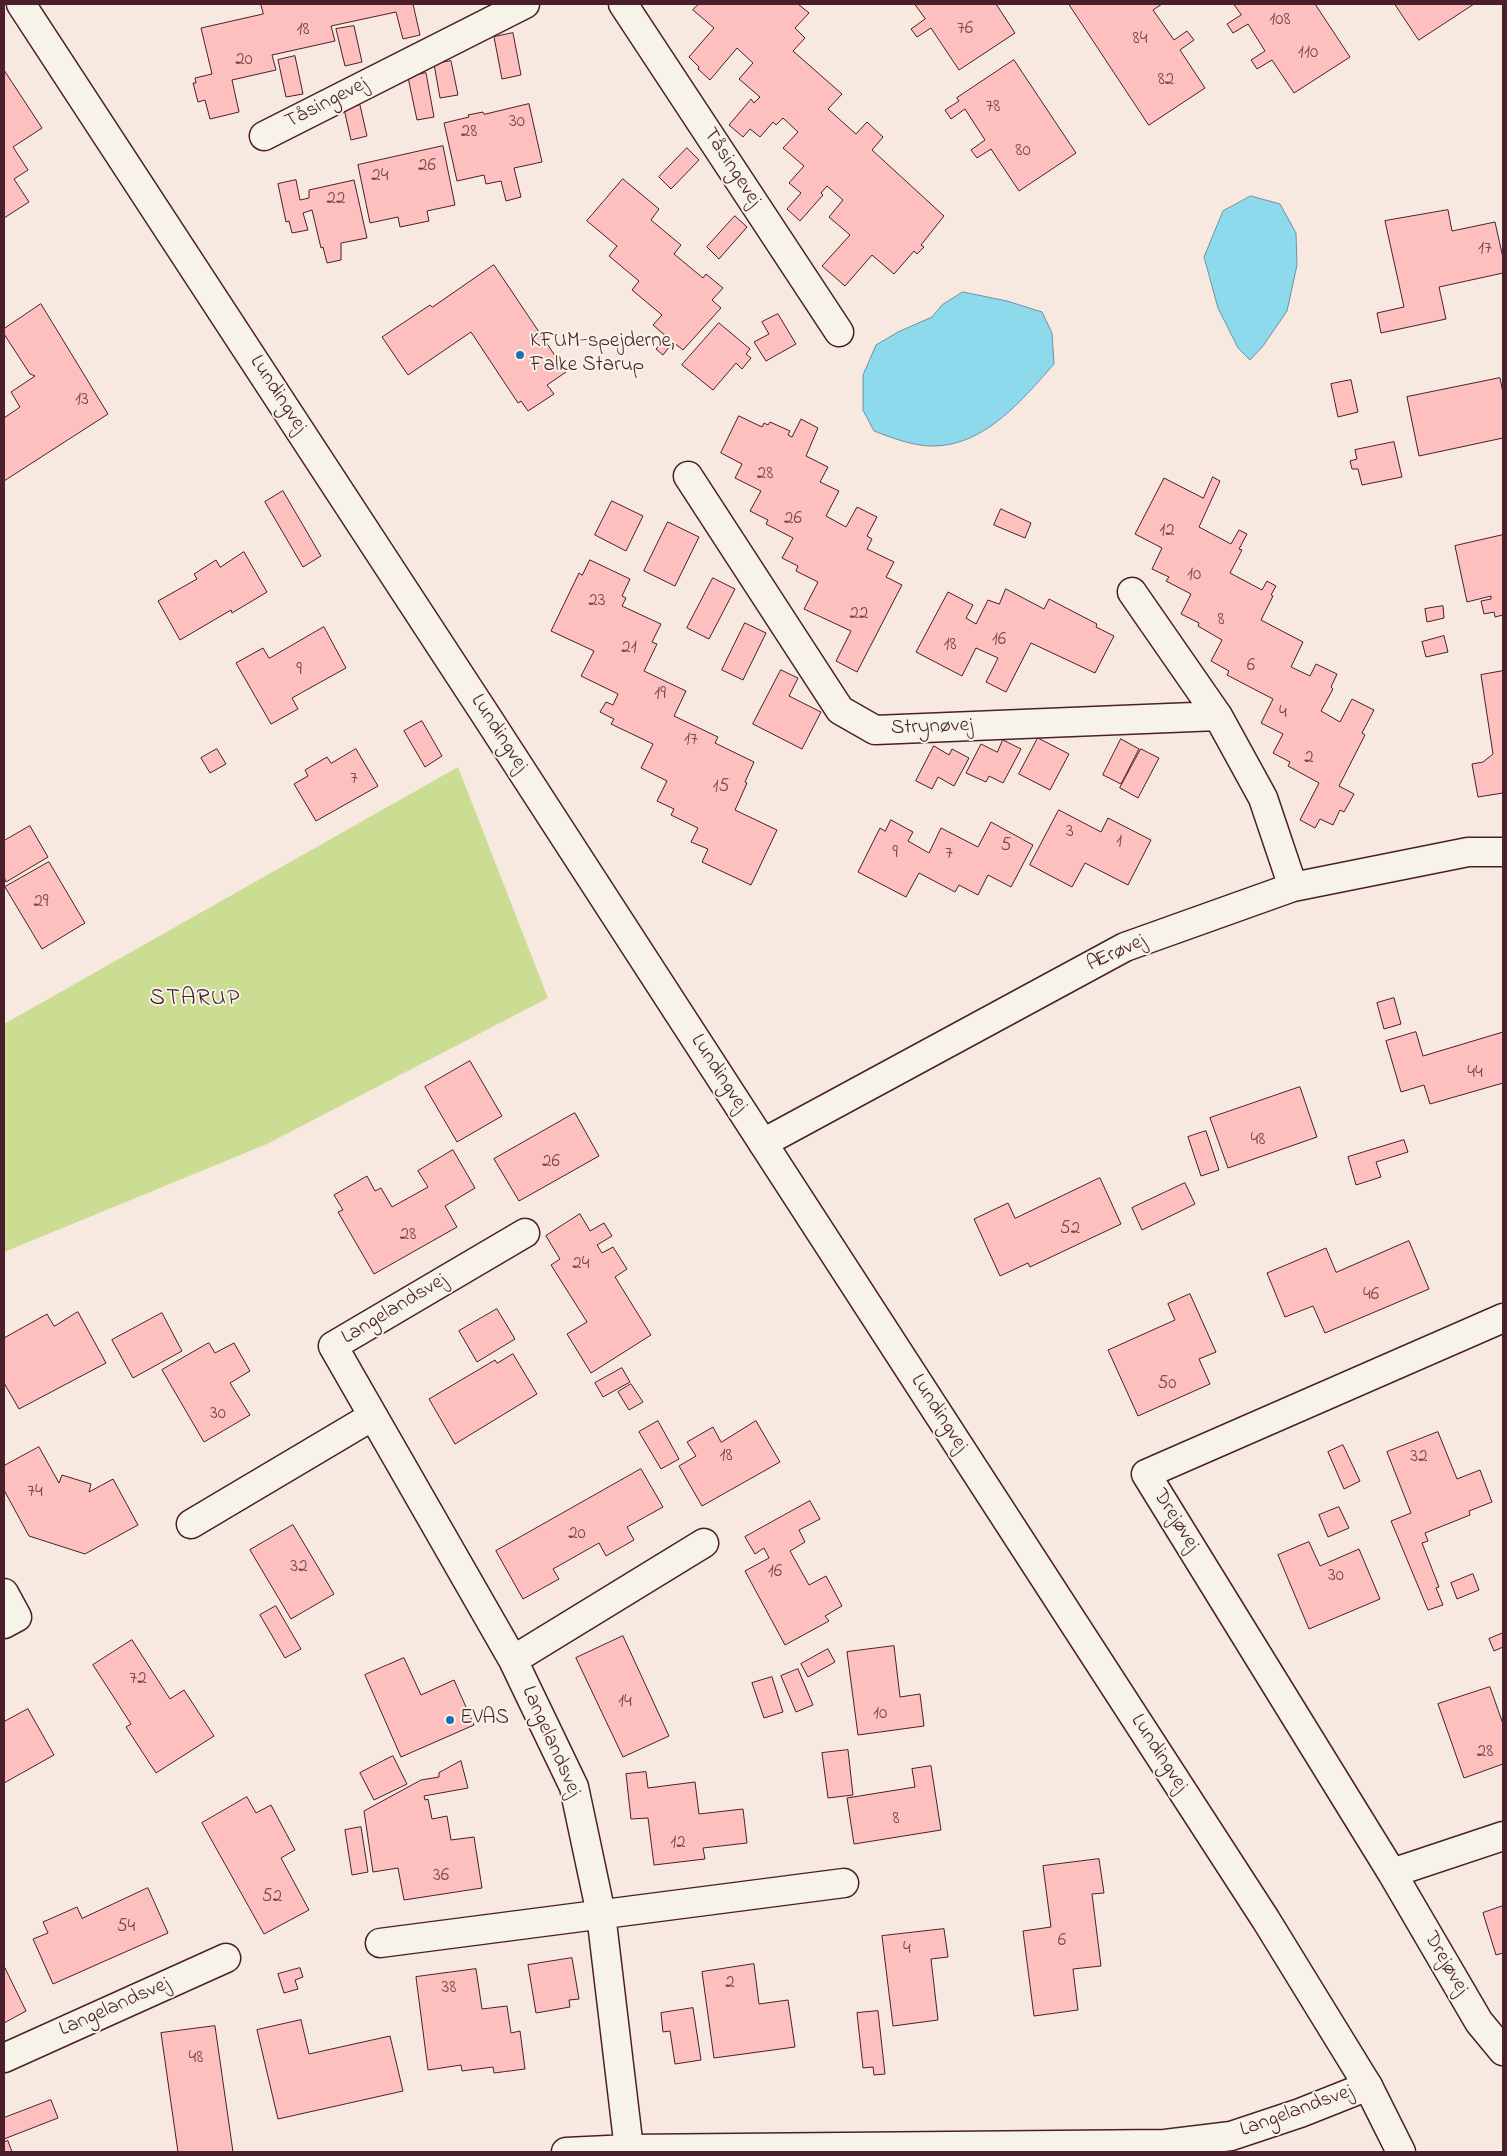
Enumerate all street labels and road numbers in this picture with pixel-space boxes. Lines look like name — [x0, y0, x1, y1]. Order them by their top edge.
street label: Tåsingevej — [281, 72, 373, 136]
street label: Tåsingevej — [696, 124, 766, 212]
street label: Lundingvej — [243, 351, 311, 439]
street label: Lundingvej — [464, 690, 532, 778]
street label: Strynøvej — [890, 714, 974, 742]
street label: Ærøvej — [1083, 929, 1151, 979]
street label: Lundingvej — [684, 1030, 752, 1118]
street label: Langelandsvej — [338, 1269, 452, 1351]
street label: Lundingvej — [904, 1370, 972, 1458]
street label: Drejøvej — [1146, 1485, 1204, 1557]
street label: Langelandsvej — [514, 1683, 586, 1801]
street label: Lundingvej — [1124, 1710, 1192, 1798]
street label: Drejøvej — [1417, 1928, 1473, 2000]
street label: Langelandsvej — [56, 1972, 174, 2044]
street label: Langelandsvej — [1237, 2080, 1357, 2144]

